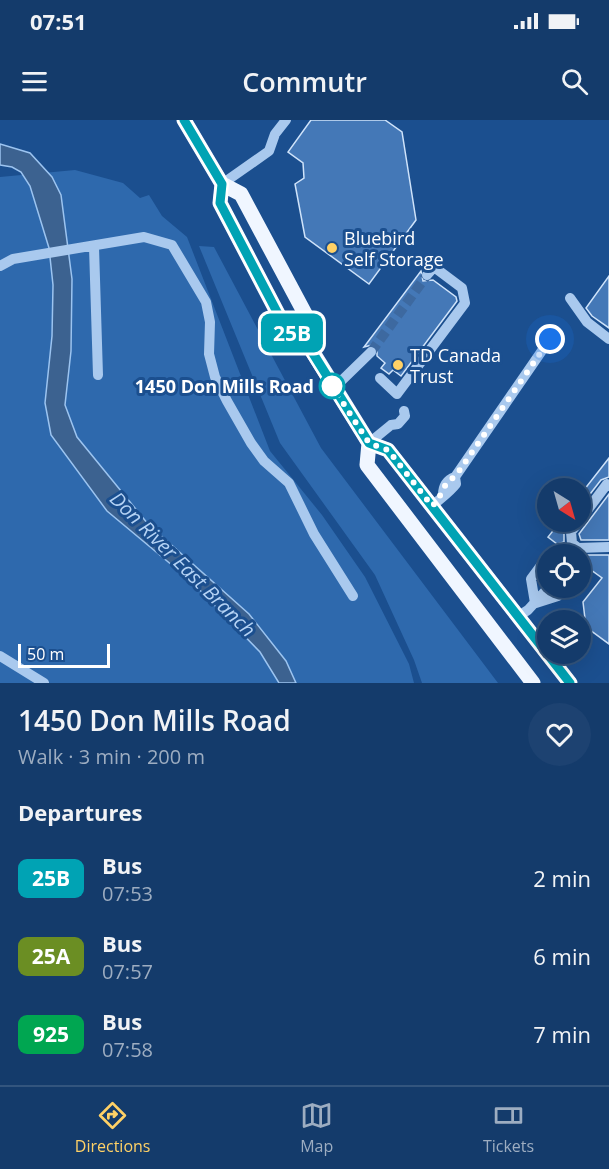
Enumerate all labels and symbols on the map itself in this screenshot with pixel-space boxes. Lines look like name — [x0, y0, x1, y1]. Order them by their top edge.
place label: Bluebird Self Storage — [344, 226, 444, 271]
marker: Bluebird Self Storage — [325, 241, 339, 255]
line badge: 25B — [258, 314, 326, 352]
your location — [535, 324, 565, 354]
place label: TD Canada Trust — [410, 343, 501, 388]
marker: TD Canada Trust — [391, 358, 405, 372]
marker: 1450 Don Mills Road — [319, 373, 345, 399]
place label: 1450 Don Mills Road — [135, 374, 314, 398]
north arrow — [537, 478, 591, 532]
water label: Don River East Branch — [104, 485, 262, 643]
scale bar — [18, 641, 110, 668]

